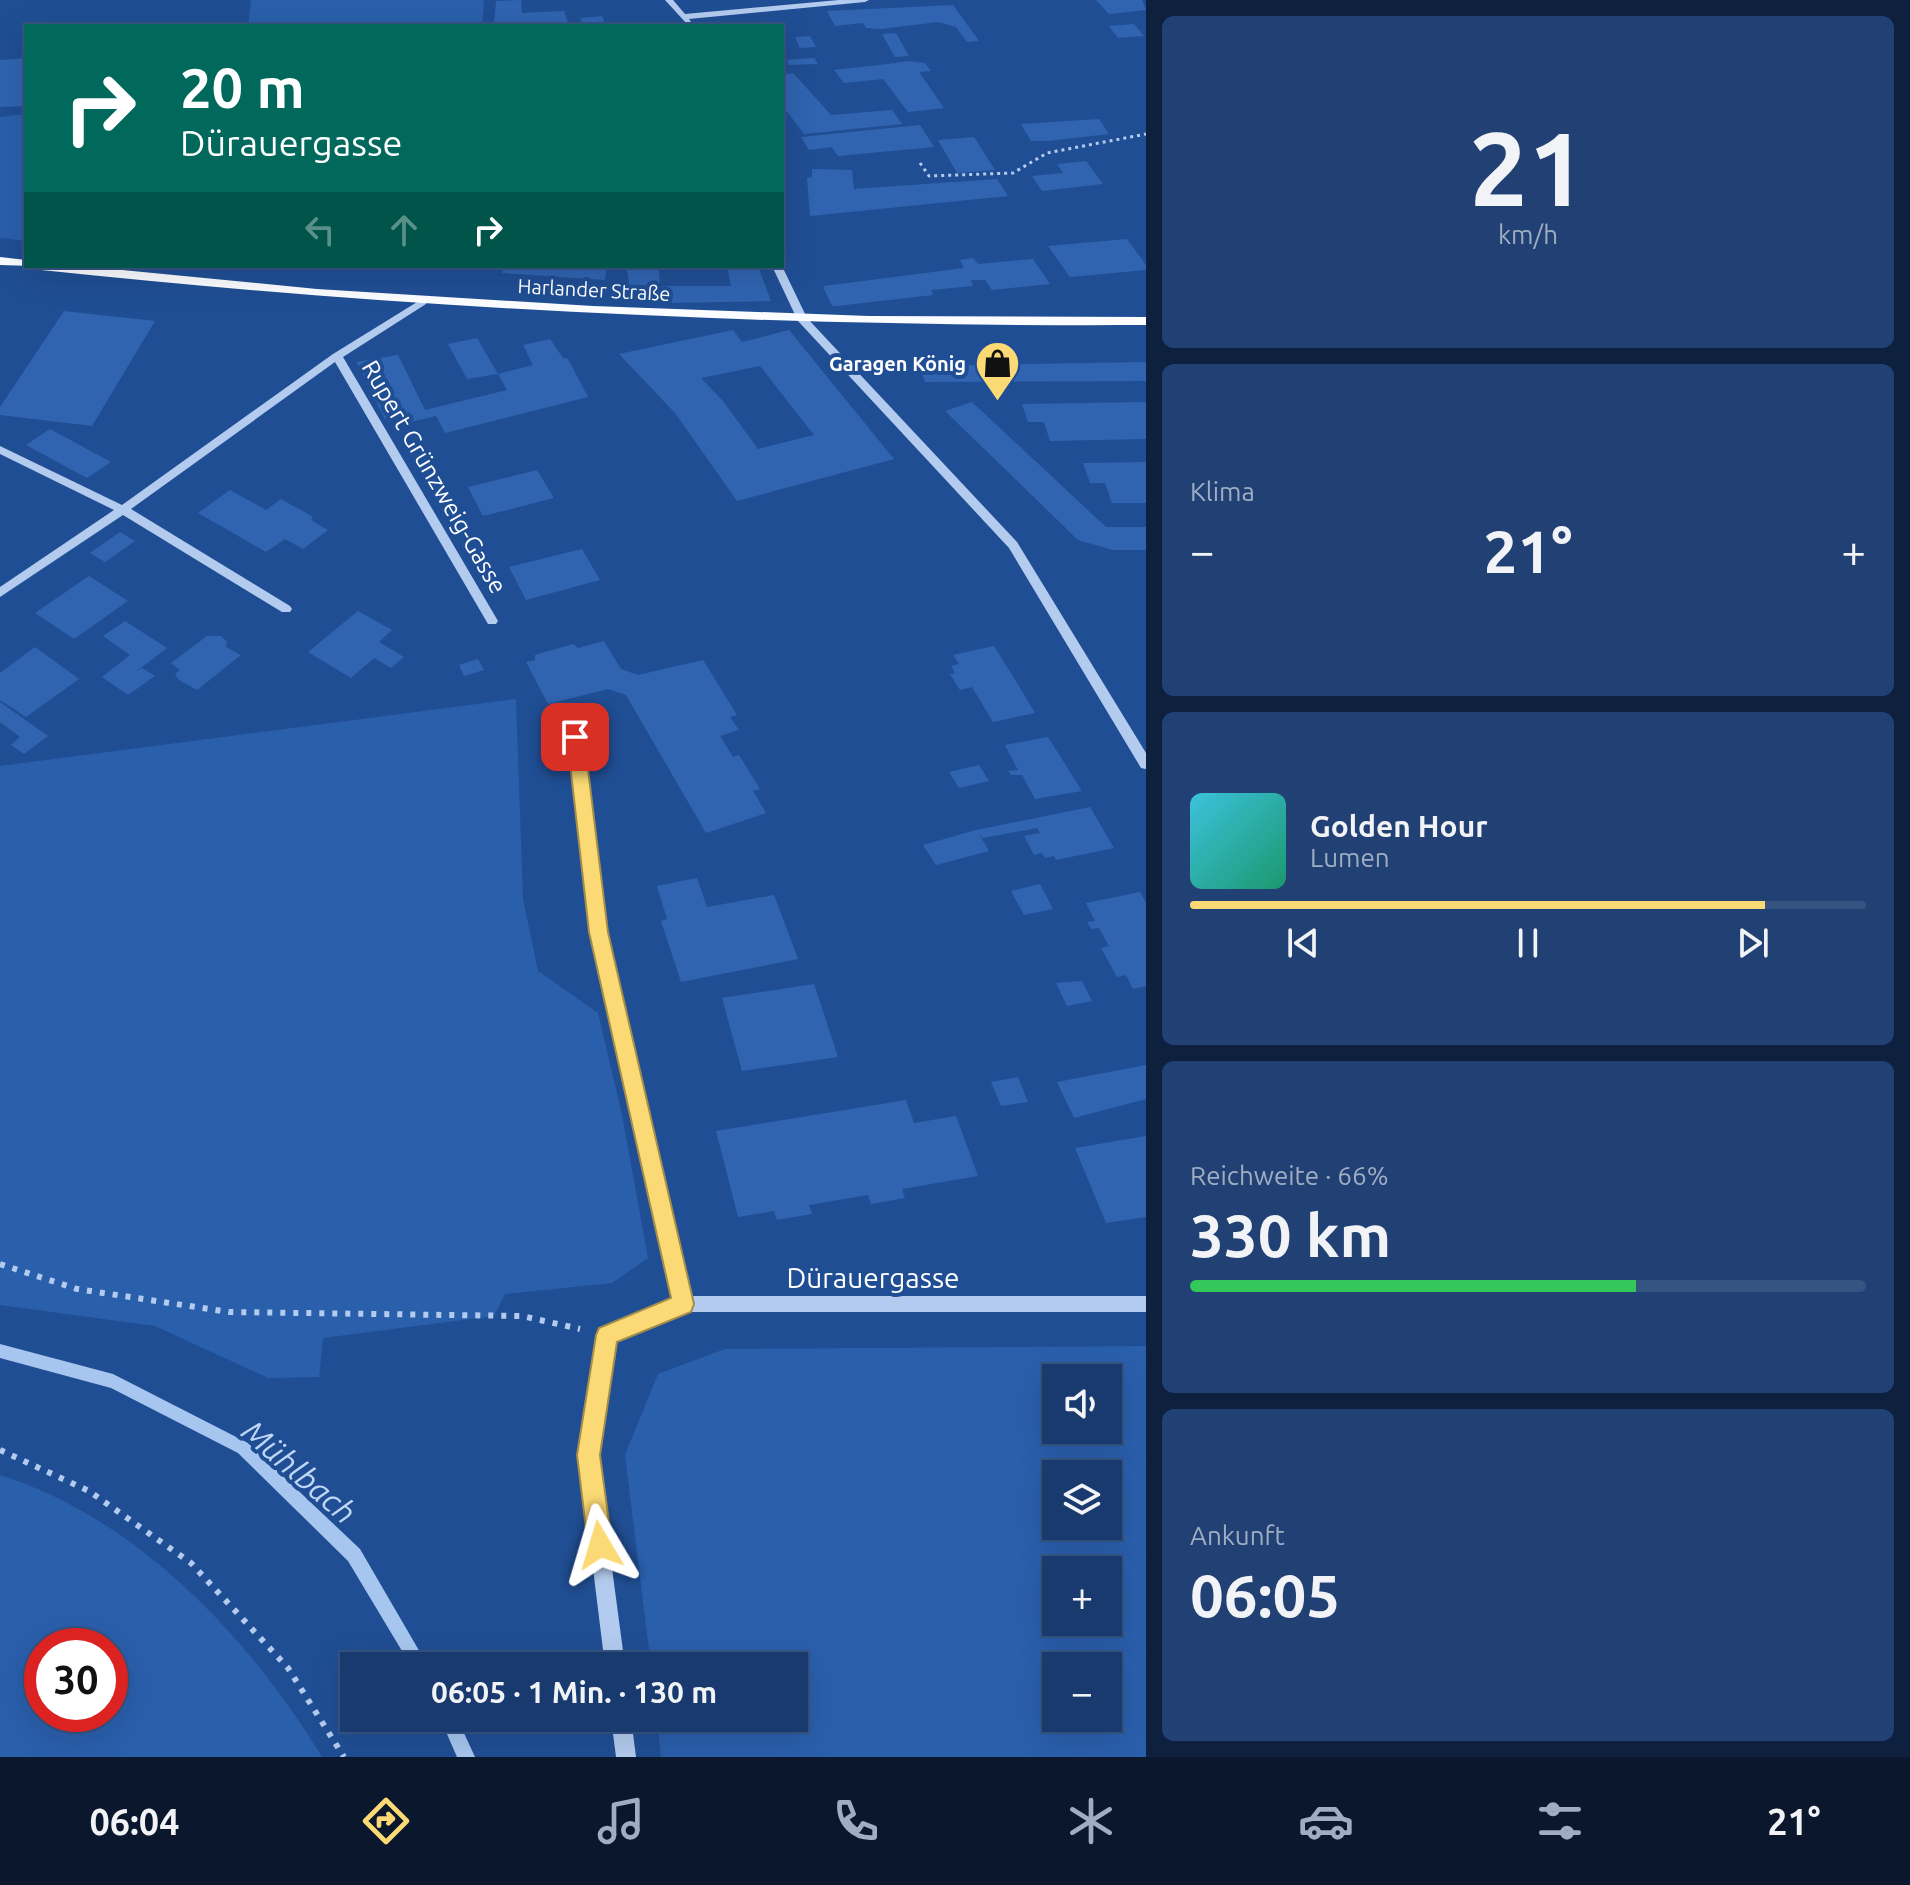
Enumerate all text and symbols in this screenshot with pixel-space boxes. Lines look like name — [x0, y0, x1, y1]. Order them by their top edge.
icon: right — [48, 56, 152, 160]
text: 20 m — [180, 56, 305, 119]
text: 21 — [1469, 109, 1587, 226]
text: Dürauergasse — [180, 122, 402, 163]
icon: left — [298, 208, 342, 252]
icon: ahead — [382, 208, 426, 252]
icon: right — [466, 208, 510, 252]
text: km/h — [1498, 220, 1558, 249]
street label: Harlander Straße — [517, 274, 671, 305]
shop icon: Garagen König — [973, 340, 1021, 403]
place label: Garagen König — [829, 352, 966, 375]
street label: Rupert Grünzweig-Gasse — [357, 356, 512, 598]
text: Klima — [1190, 477, 1255, 506]
text: 21° — [1484, 517, 1572, 584]
text: − — [1190, 526, 1215, 575]
text: + — [1841, 526, 1866, 575]
pin — [541, 703, 609, 771]
icon: arrive — [553, 715, 597, 759]
text: Golden Hour — [1310, 809, 1488, 843]
text: Lumen — [1310, 843, 1390, 872]
icon: previous — [1281, 921, 1325, 965]
icon: pause — [1506, 921, 1550, 965]
icon: next — [1731, 921, 1775, 965]
text: Reichweite · 66% — [1190, 1161, 1389, 1190]
text: 330 km — [1190, 1201, 1391, 1268]
street label: Dürauergasse — [786, 1262, 960, 1293]
map controls — [1042, 1364, 1122, 1732]
button: sound — [1042, 1364, 1122, 1444]
water label: Mühlbach — [236, 1412, 364, 1530]
button: layers — [1042, 1460, 1122, 1540]
position arrow — [558, 1503, 642, 1587]
text: Ankunft — [1190, 1521, 1285, 1550]
button: + — [1042, 1556, 1122, 1636]
text: 06:05 — [1190, 1561, 1340, 1628]
speed limit sign: 30 — [24, 1628, 128, 1732]
button: − — [1042, 1652, 1122, 1732]
text: 06:05 · 1 Min. · 130 m — [431, 1675, 717, 1709]
icon: directions — [358, 1793, 414, 1849]
icon: music — [593, 1793, 649, 1849]
icon: phone — [828, 1793, 884, 1849]
icon: climate — [1063, 1793, 1119, 1849]
icon: car — [1298, 1793, 1354, 1849]
icon: filters — [1532, 1793, 1588, 1849]
text: 06:04 — [89, 1801, 179, 1842]
text: 21° — [1767, 1801, 1821, 1842]

